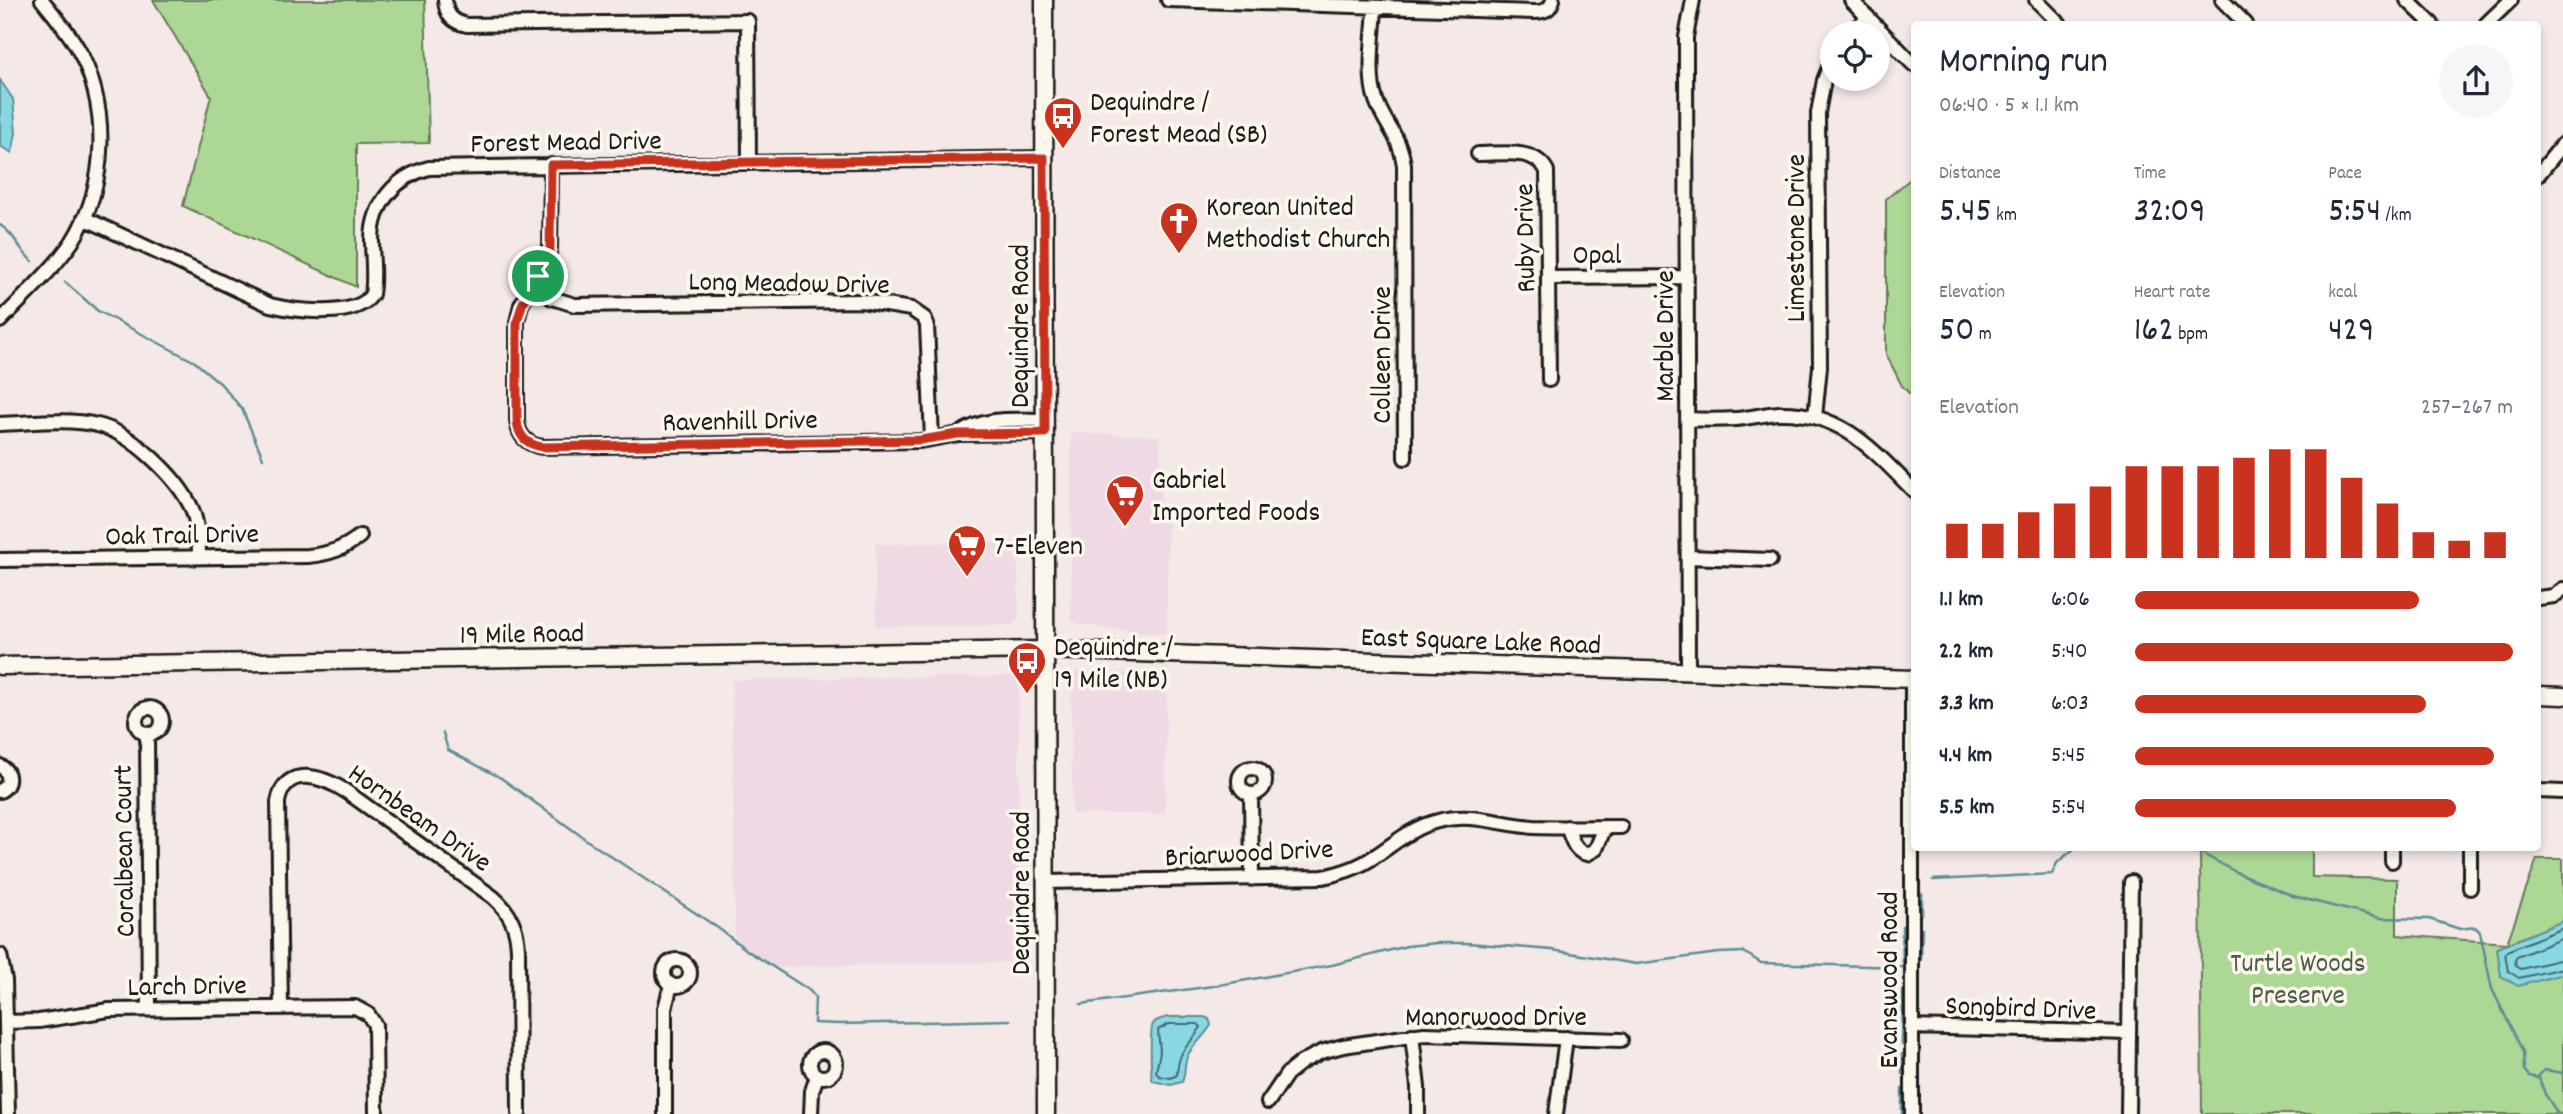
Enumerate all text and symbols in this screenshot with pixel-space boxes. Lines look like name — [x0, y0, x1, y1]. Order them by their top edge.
map controls — [1820, 21, 1890, 91]
button: locate — [1820, 21, 1890, 91]
text: Morning run — [1939, 36, 2108, 91]
button: share — [2439, 44, 2513, 118]
place label: Dequindre / Forest Mead (SB) — [1090, 85, 1267, 157]
text: 06:40 · 5 × 1.1 km — [1939, 90, 2079, 123]
bus stop icon: Dequindre / Forest Mead (SB) — [1042, 95, 1084, 150]
street label: Forest Mead Drive — [470, 123, 662, 167]
street label: Limestone Drive — [1779, 154, 1819, 322]
text: Distance — [1939, 161, 2001, 188]
text: Time — [2134, 161, 2166, 188]
text: Pace — [2328, 161, 2362, 188]
street label: Ruby Drive — [1507, 183, 1549, 293]
text: 5.45 — [1939, 188, 1992, 238]
text: 32:09 — [2134, 188, 2205, 238]
text: 5:54 — [2328, 188, 2381, 238]
place label: Korean United Methodist Church — [1206, 190, 1390, 262]
church icon: Korean United Methodist Church — [1158, 200, 1200, 255]
text: km — [1992, 203, 2017, 230]
text: /km — [2381, 203, 2412, 230]
street label: Opal — [1573, 238, 1622, 278]
street label: Dequindre Road — [1003, 244, 1043, 408]
pin — [508, 246, 568, 306]
icon: arrive — [519, 257, 557, 295]
street label: Long Meadow Drive — [688, 264, 890, 308]
street label: Marble Drive — [1648, 270, 1688, 402]
text: Elevation — [1939, 280, 2005, 307]
text: Heart rate — [2134, 280, 2210, 307]
text: kcal — [2328, 280, 2357, 307]
street label: Colleen Drive — [1365, 286, 1405, 424]
text: 50 — [1939, 307, 1974, 357]
text: 162 — [2134, 307, 2174, 357]
text: 429 — [2328, 307, 2374, 357]
text: m — [1974, 322, 1992, 349]
text: bpm — [2174, 322, 2208, 349]
text: Elevation — [1939, 392, 2019, 425]
text: 257–267 m — [2421, 392, 2513, 425]
street label: Ravenhill Drive — [662, 403, 818, 445]
place label: Gabriel Imported Foods — [1152, 463, 1320, 535]
supermarket icon: Gabriel Imported Foods — [1104, 473, 1146, 528]
street label: Oak Trail Drive — [105, 517, 259, 559]
supermarket icon: 7-Eleven — [946, 523, 988, 578]
place label: 7-Eleven — [994, 529, 1083, 569]
text: 1.1 km — [1939, 584, 1983, 617]
text: 6:06 — [2051, 584, 2090, 617]
street label: 19 Mile Road — [459, 616, 585, 658]
street label: East Square Lake Road — [1360, 620, 1602, 668]
place label: Dequindre / 19 Mile (NB) — [1054, 630, 1174, 702]
text: 2.2 km — [1939, 636, 1993, 669]
text: 5:40 — [2051, 636, 2088, 669]
bus stop icon: Dequindre / 19 Mile (NB) — [1006, 640, 1048, 695]
text: 3.3 km — [1939, 688, 1994, 721]
text: 6:03 — [2051, 688, 2089, 721]
text: 4.4 km — [1939, 740, 1992, 773]
text: 5:45 — [2051, 740, 2086, 773]
street label: Hornbeam Drive — [338, 756, 498, 884]
street label: Coralbean Court — [105, 764, 149, 937]
text: 5.5 km — [1939, 792, 1995, 825]
text: 5:54 — [2051, 792, 2086, 825]
street label: Dequindre Road — [1004, 811, 1044, 975]
street label: Briarwood Drive — [1164, 832, 1335, 880]
street label: Evanswood Road — [1872, 891, 1912, 1069]
park label: Turtle Woods Preserve — [2230, 946, 2366, 1018]
street label: Larch Drive — [127, 968, 247, 1010]
street label: Songbird Drive — [1945, 988, 2097, 1034]
street label: Manorwood Drive — [1405, 1000, 1587, 1040]

